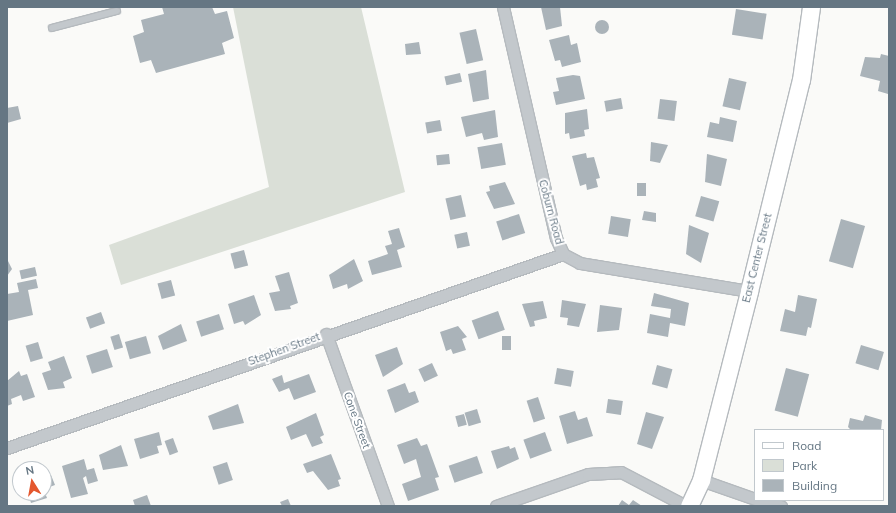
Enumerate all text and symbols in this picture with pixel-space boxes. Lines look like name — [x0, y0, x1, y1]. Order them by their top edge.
street label: Coburn Road — [536, 178, 566, 246]
street label: East Center Street — [739, 212, 775, 304]
street label: Stephen Street — [246, 330, 322, 368]
street label: Cone Street — [341, 390, 373, 450]
legend — [754, 429, 884, 501]
text: Road — [792, 438, 821, 453]
text: Park — [792, 458, 817, 473]
north arrow — [12, 461, 52, 501]
text: N — [24, 463, 35, 478]
text: Building — [792, 478, 837, 493]

